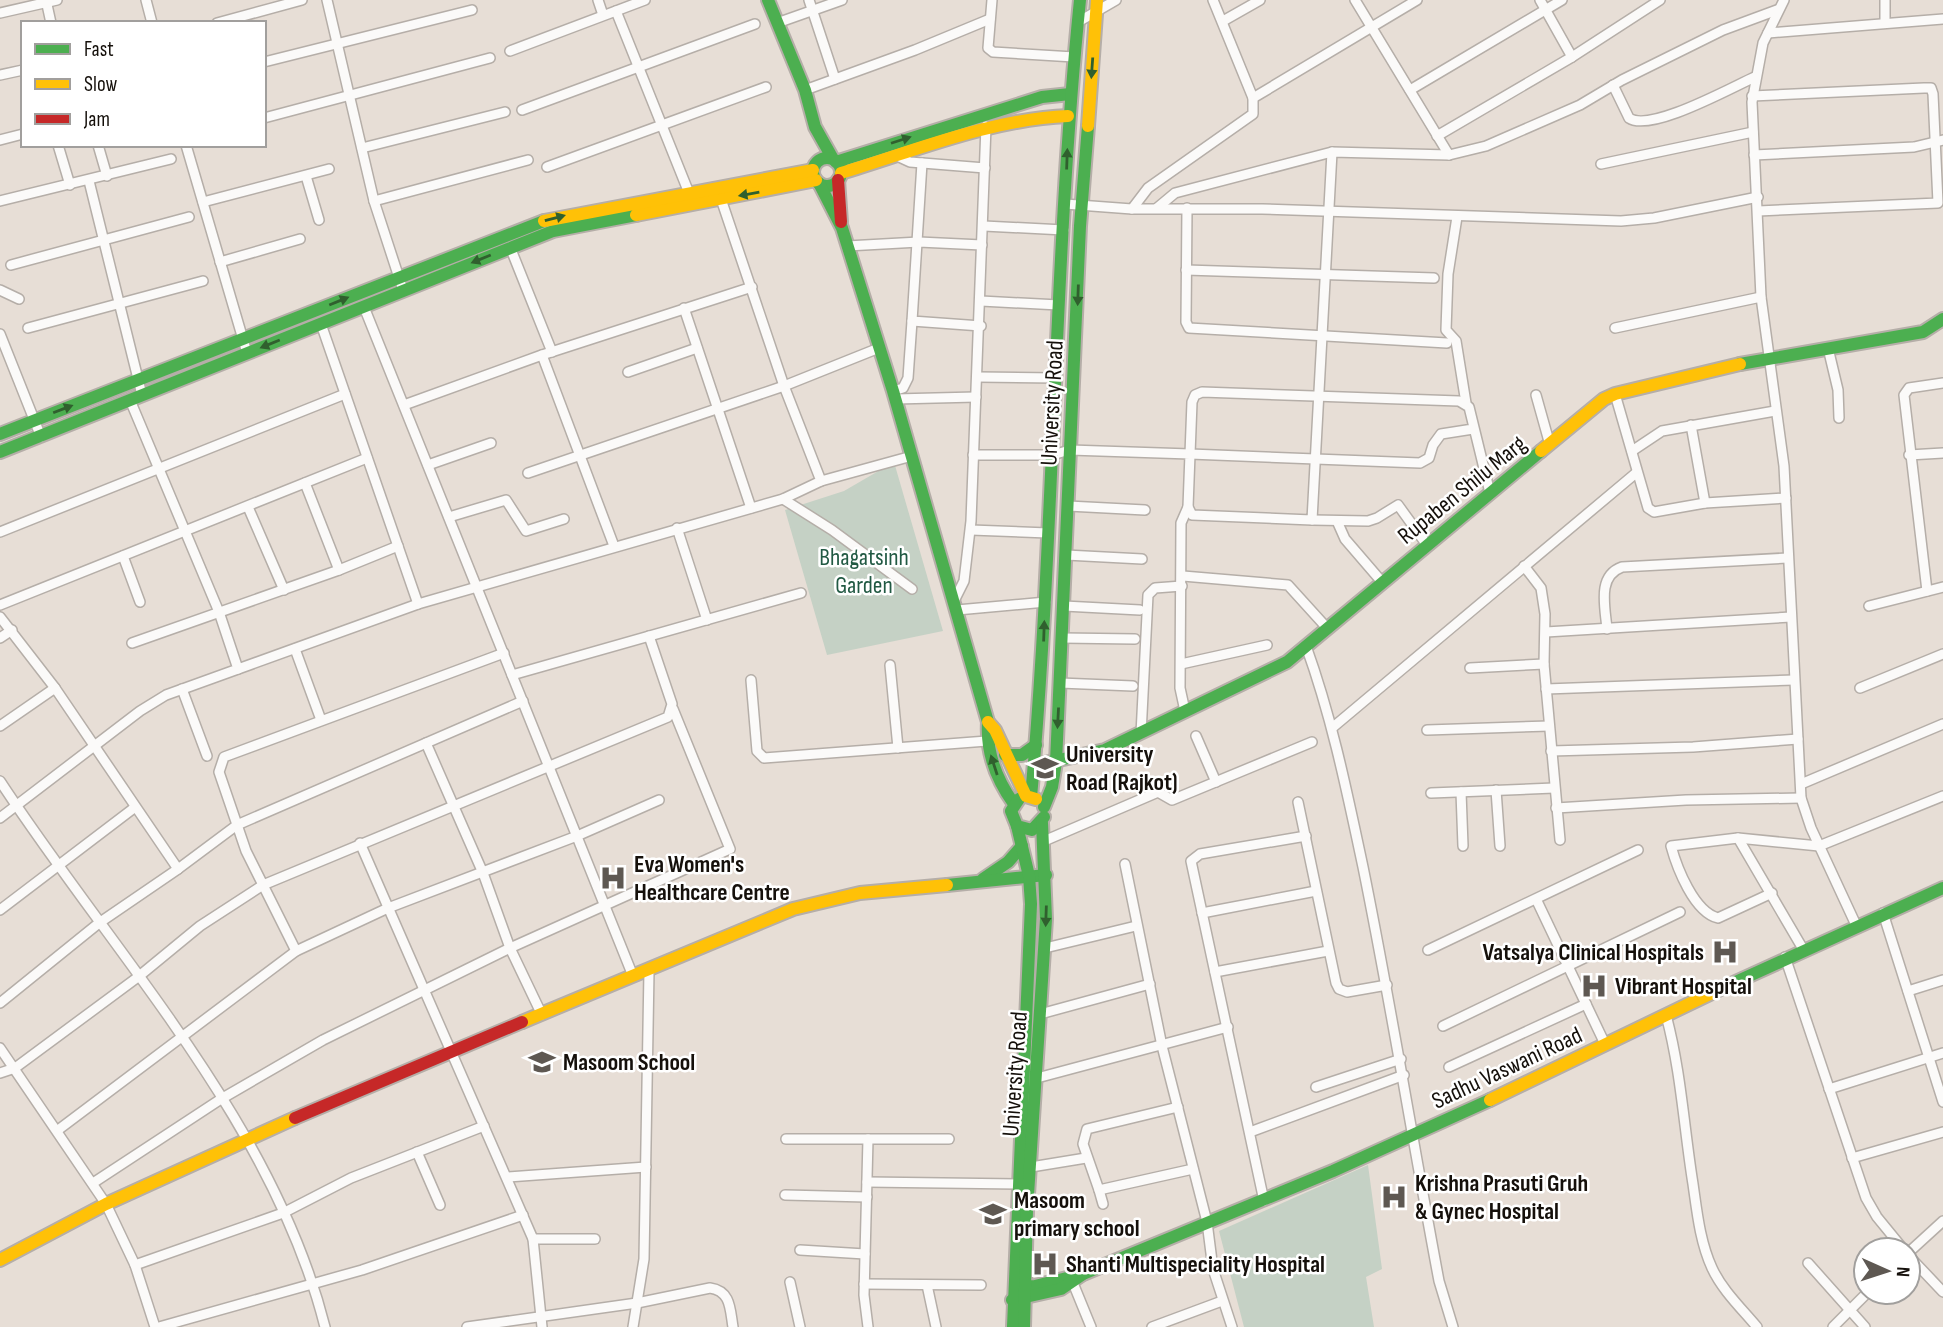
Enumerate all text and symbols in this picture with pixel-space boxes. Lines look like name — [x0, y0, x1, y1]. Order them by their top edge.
legend — [21, 21, 266, 147]
text: Fast — [84, 37, 114, 62]
one-way arrow — [1086, 57, 1097, 79]
text: Slow — [84, 72, 118, 97]
text: Jam — [83, 107, 110, 132]
one-way arrow — [891, 134, 912, 145]
one-way arrow — [1061, 148, 1072, 170]
one-way arrow — [738, 189, 760, 200]
one-way arrow — [544, 212, 566, 223]
one-way arrow — [471, 253, 492, 264]
one-way arrow — [1072, 284, 1083, 306]
one-way arrow — [328, 295, 349, 306]
one-way arrow — [260, 339, 281, 350]
street label: University Road — [1034, 340, 1070, 466]
one-way arrow — [53, 404, 74, 415]
street label: Rupaben Shilu Marg — [1392, 429, 1532, 551]
park label: Bhagatsinh Garden — [819, 543, 909, 600]
one-way arrow — [1039, 620, 1050, 642]
one-way arrow — [1052, 707, 1063, 729]
place label: University Road (Rajkot) — [1066, 740, 1178, 797]
school or university icon: University Road (Rajkot) — [1030, 753, 1060, 783]
one-way arrow — [988, 754, 999, 775]
place label: Eva Women's Healthcare Centre — [634, 850, 790, 907]
hospital icon: Eva Women's Healthcare Centre — [598, 863, 628, 893]
one-way arrow — [1040, 905, 1051, 927]
hospital icon: Vatsalya Clinical Hospitals — [1710, 937, 1740, 967]
place label: Vatsalya Clinical Hospitals — [1482, 938, 1704, 967]
hospital icon: Vibrant Hospital — [1579, 971, 1609, 1001]
place label: Vibrant Hospital — [1615, 972, 1752, 1001]
street label: University Road — [996, 1010, 1034, 1138]
street label: Sadhu Vaswani Road — [1427, 1021, 1587, 1115]
school or university icon: Masoom School — [527, 1047, 557, 1077]
place label: Masoom School — [563, 1048, 695, 1077]
place label: Krishna Prasuti Gruh & Gynec Hospital — [1415, 1169, 1588, 1226]
hospital icon: Krishna Prasuti Gruh & Gynec Hospital — [1379, 1182, 1409, 1212]
place label: Masoom primary school — [1014, 1186, 1140, 1243]
school or university icon: Masoom primary school — [978, 1199, 1008, 1229]
north arrow — [1852, 1236, 1922, 1306]
hospital icon: Shanti Multispeciality Hospital — [1030, 1249, 1060, 1279]
place label: Shanti Multispeciality Hospital — [1066, 1250, 1325, 1279]
text: N — [1891, 1266, 1914, 1277]

